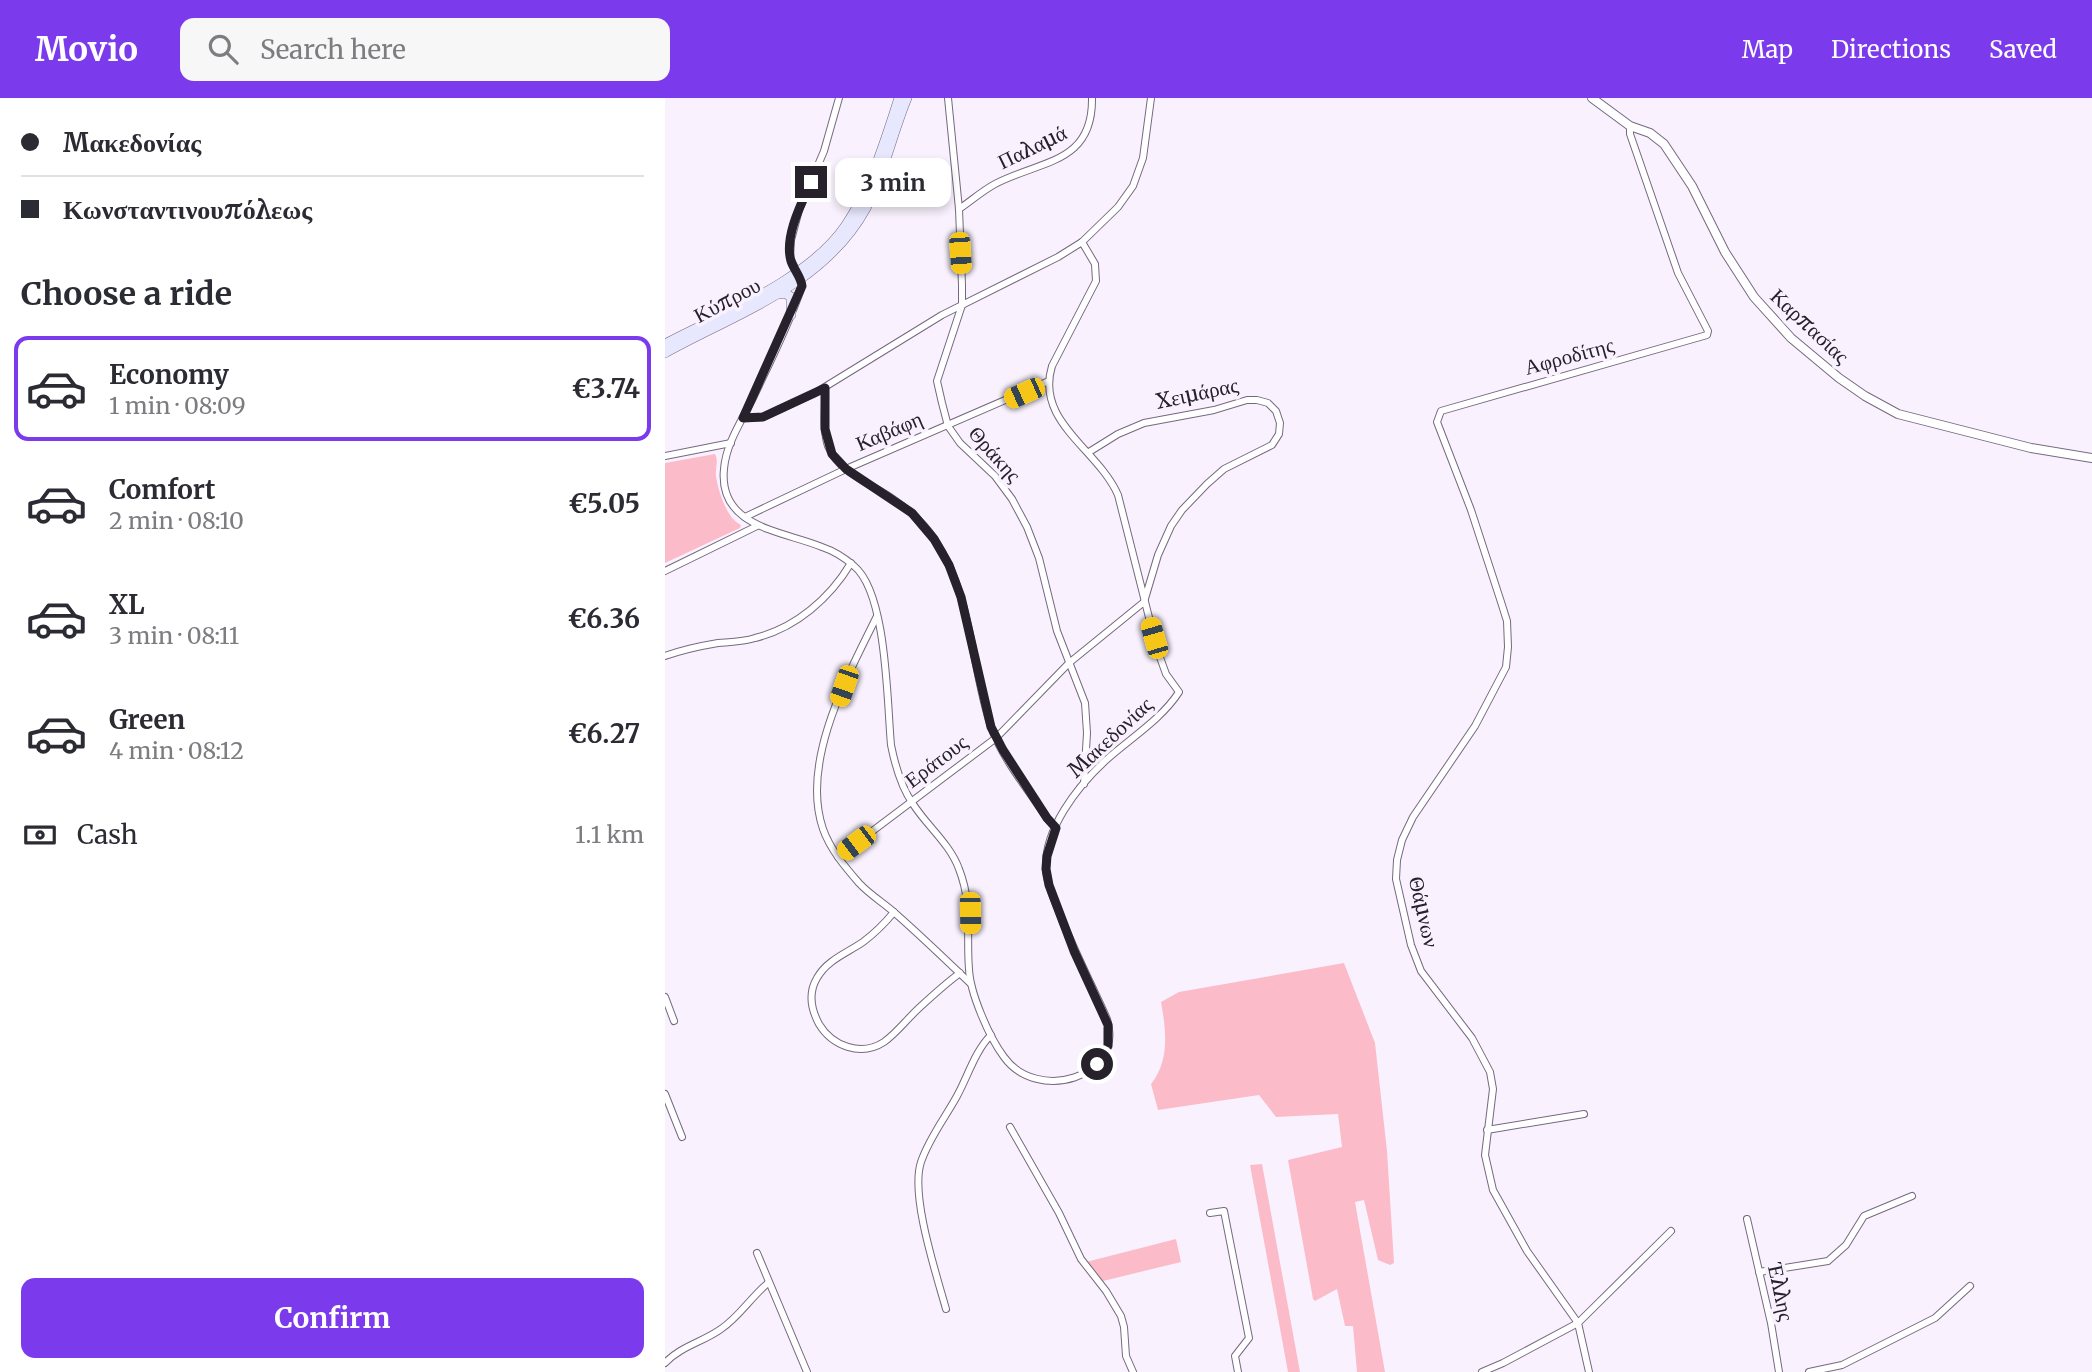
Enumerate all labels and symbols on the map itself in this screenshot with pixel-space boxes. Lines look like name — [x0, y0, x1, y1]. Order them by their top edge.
street label: Παλαμά — [993, 119, 1071, 175]
callout: 3 min — [835, 158, 951, 206]
route end — [795, 166, 827, 198]
car — [949, 231, 972, 275]
street label: Κύπρου — [689, 271, 765, 329]
street label: Καρπασίας — [1765, 283, 1856, 370]
street label: Αφροδίτης — [1521, 331, 1617, 381]
street label: Χειμάρας — [1153, 371, 1241, 415]
car — [1001, 375, 1048, 411]
street label: Καβάφη — [851, 405, 927, 457]
street label: Θράκης — [963, 420, 1028, 488]
car — [1139, 615, 1170, 661]
car — [828, 663, 861, 709]
street label: Μακεδονίας — [1062, 690, 1158, 783]
street label: Εράτους — [899, 728, 973, 793]
car — [833, 822, 880, 864]
street label: Θάμνων — [1403, 874, 1445, 950]
car — [960, 892, 981, 934]
route start — [1081, 1048, 1113, 1080]
street label: Έλλης — [1762, 1260, 1800, 1324]

